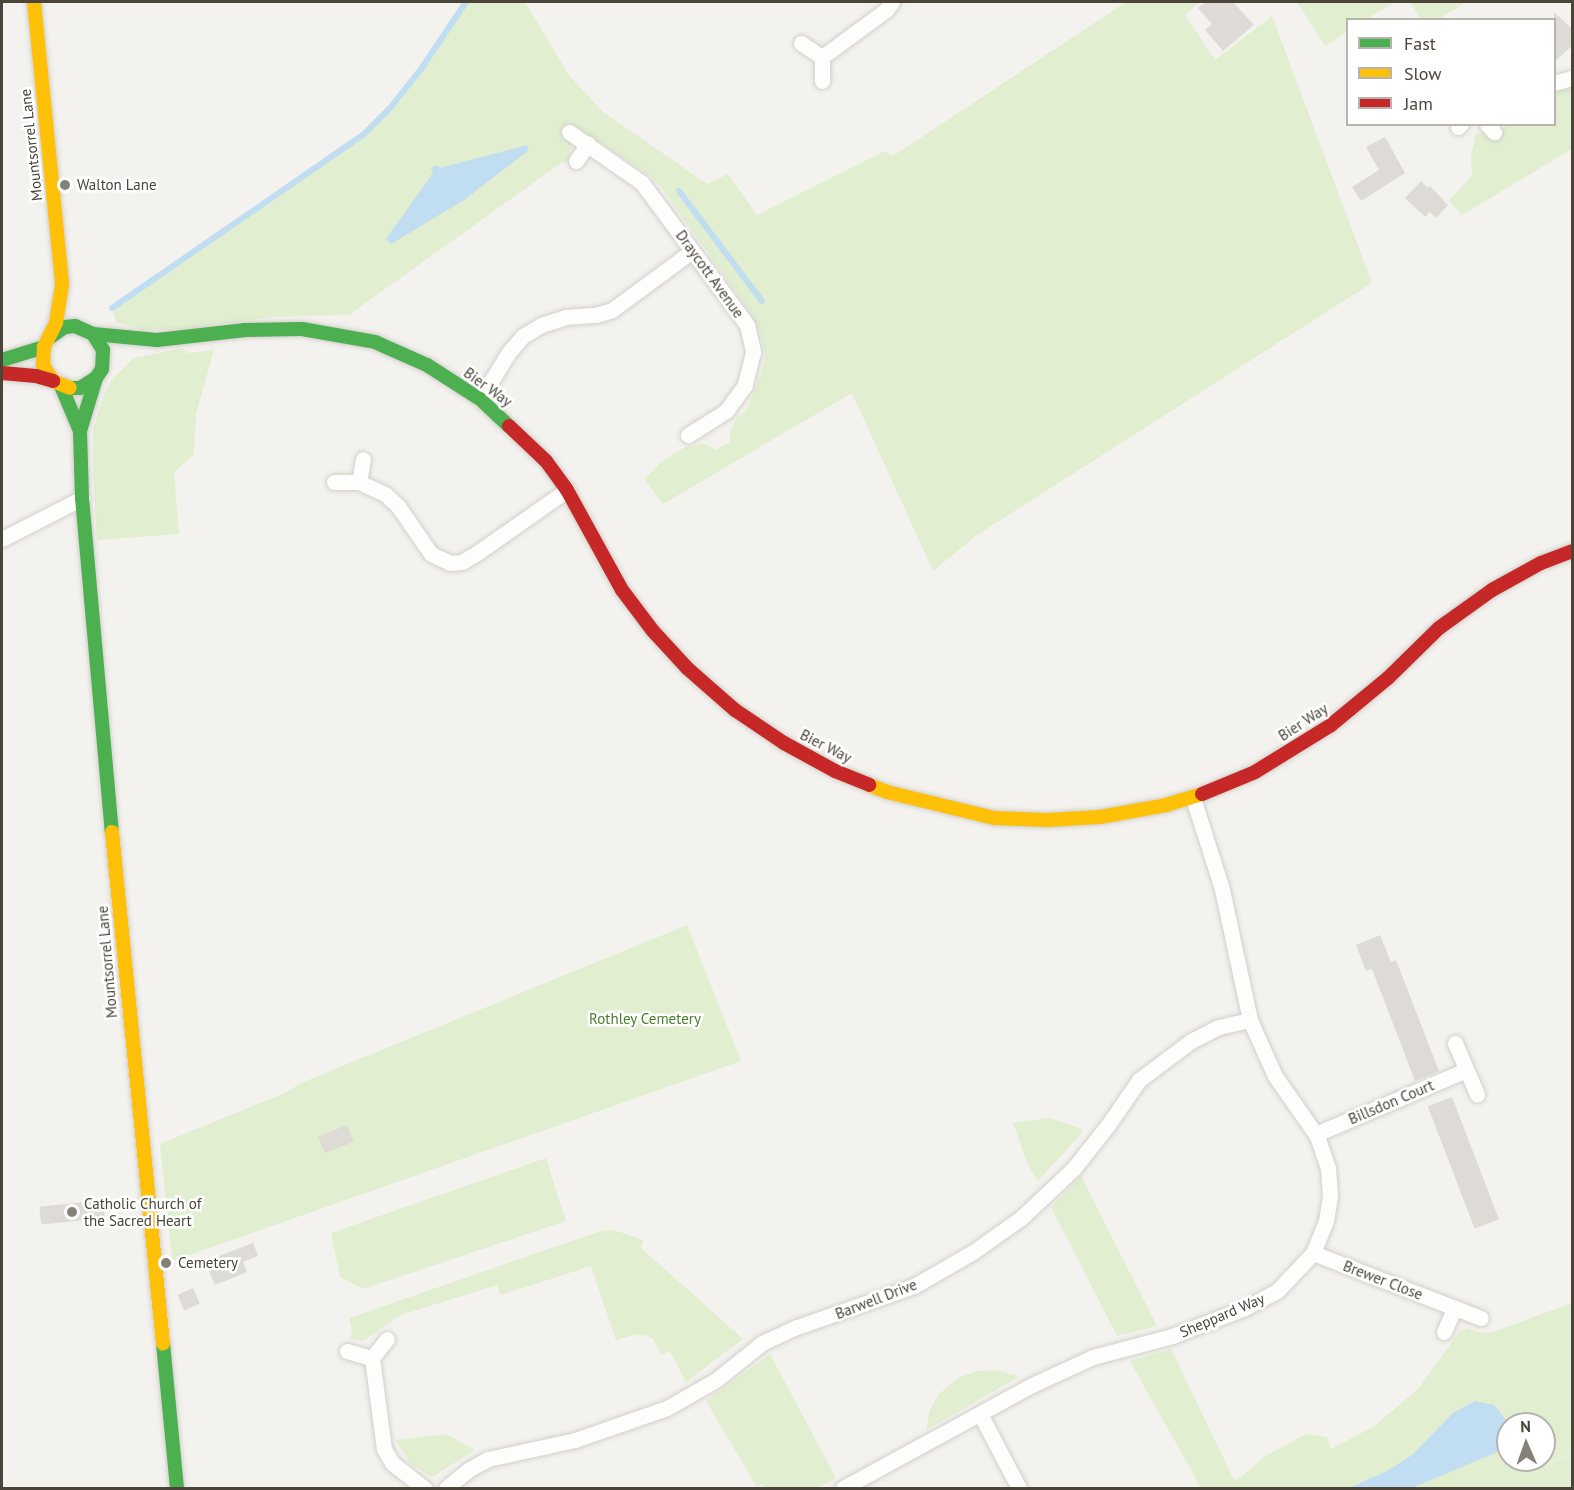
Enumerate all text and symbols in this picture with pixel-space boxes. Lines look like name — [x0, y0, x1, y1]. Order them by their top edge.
legend — [1346, 18, 1556, 126]
text: Fast — [1404, 32, 1436, 55]
text: Slow — [1404, 62, 1442, 85]
street label: Mountsorrel Lane — [16, 88, 46, 202]
text: Jam — [1404, 92, 1433, 115]
place label: Walton Lane — [77, 176, 157, 194]
marker: Walton Lane — [58, 178, 72, 192]
street label: Draycott Avenue — [672, 226, 748, 322]
street label: Bier Way — [460, 363, 516, 411]
street label: Bier Way — [1275, 699, 1331, 745]
street label: Bier Way — [797, 725, 855, 767]
street label: Mountsorrel Lane — [93, 905, 121, 1019]
park label: Rothley Cemetery — [589, 1010, 701, 1028]
street label: Billsdon Court — [1346, 1076, 1436, 1128]
place label: Catholic Church of the Sacred Heart — [84, 1194, 202, 1229]
marker: Catholic Church of the Sacred Heart — [65, 1205, 79, 1219]
place label: Cemetery — [178, 1254, 238, 1272]
marker: Cemetery — [159, 1256, 173, 1270]
street label: Brewer Close — [1341, 1257, 1425, 1303]
street label: Barwell Drive — [833, 1275, 919, 1323]
street label: Sheppard Way — [1177, 1289, 1267, 1341]
north arrow — [1496, 1412, 1556, 1472]
text: N — [1520, 1416, 1531, 1436]

